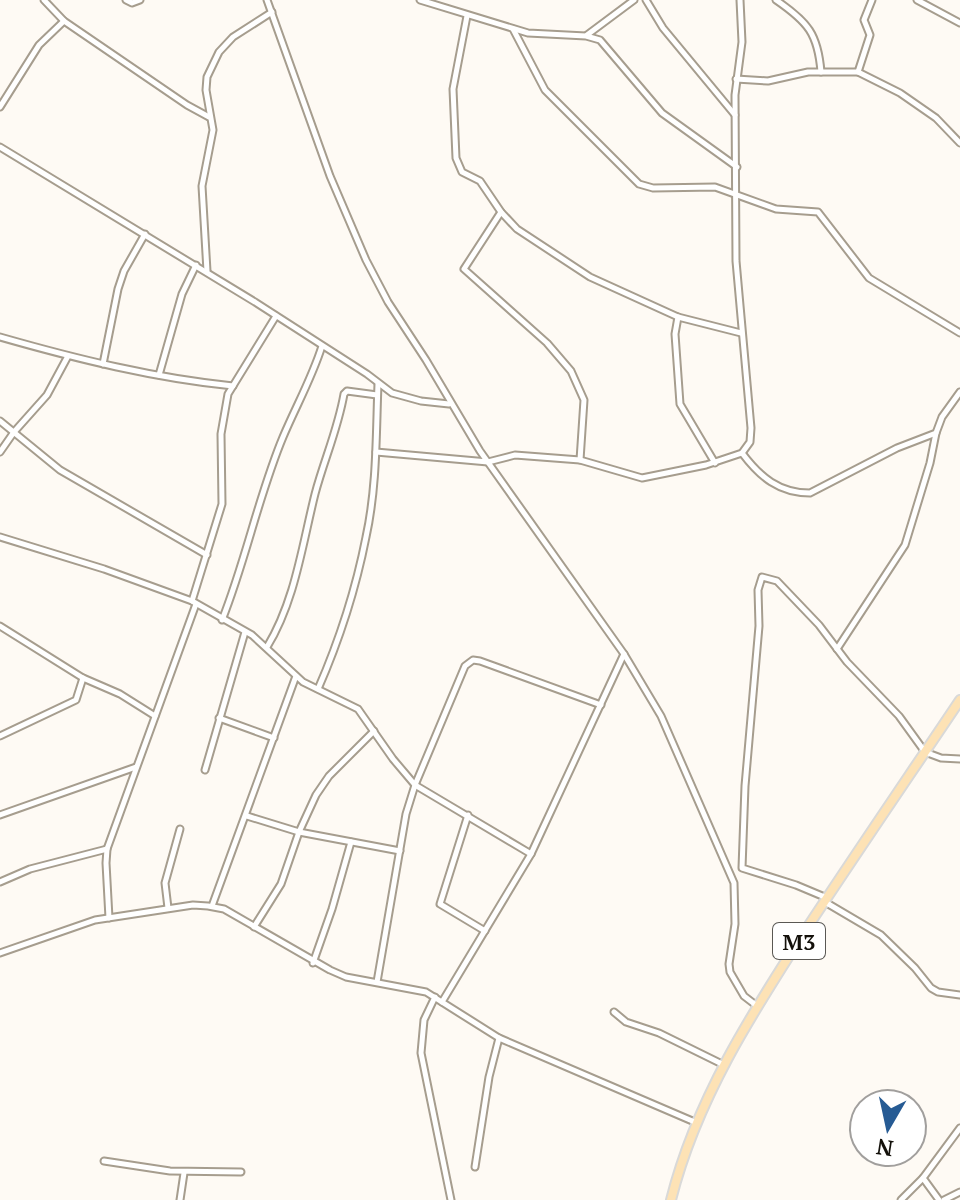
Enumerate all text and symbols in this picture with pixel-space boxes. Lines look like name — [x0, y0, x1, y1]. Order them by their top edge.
road number: M3 — [773, 923, 825, 959]
north arrow — [848, 1088, 928, 1168]
text: N — [874, 1133, 895, 1164]

